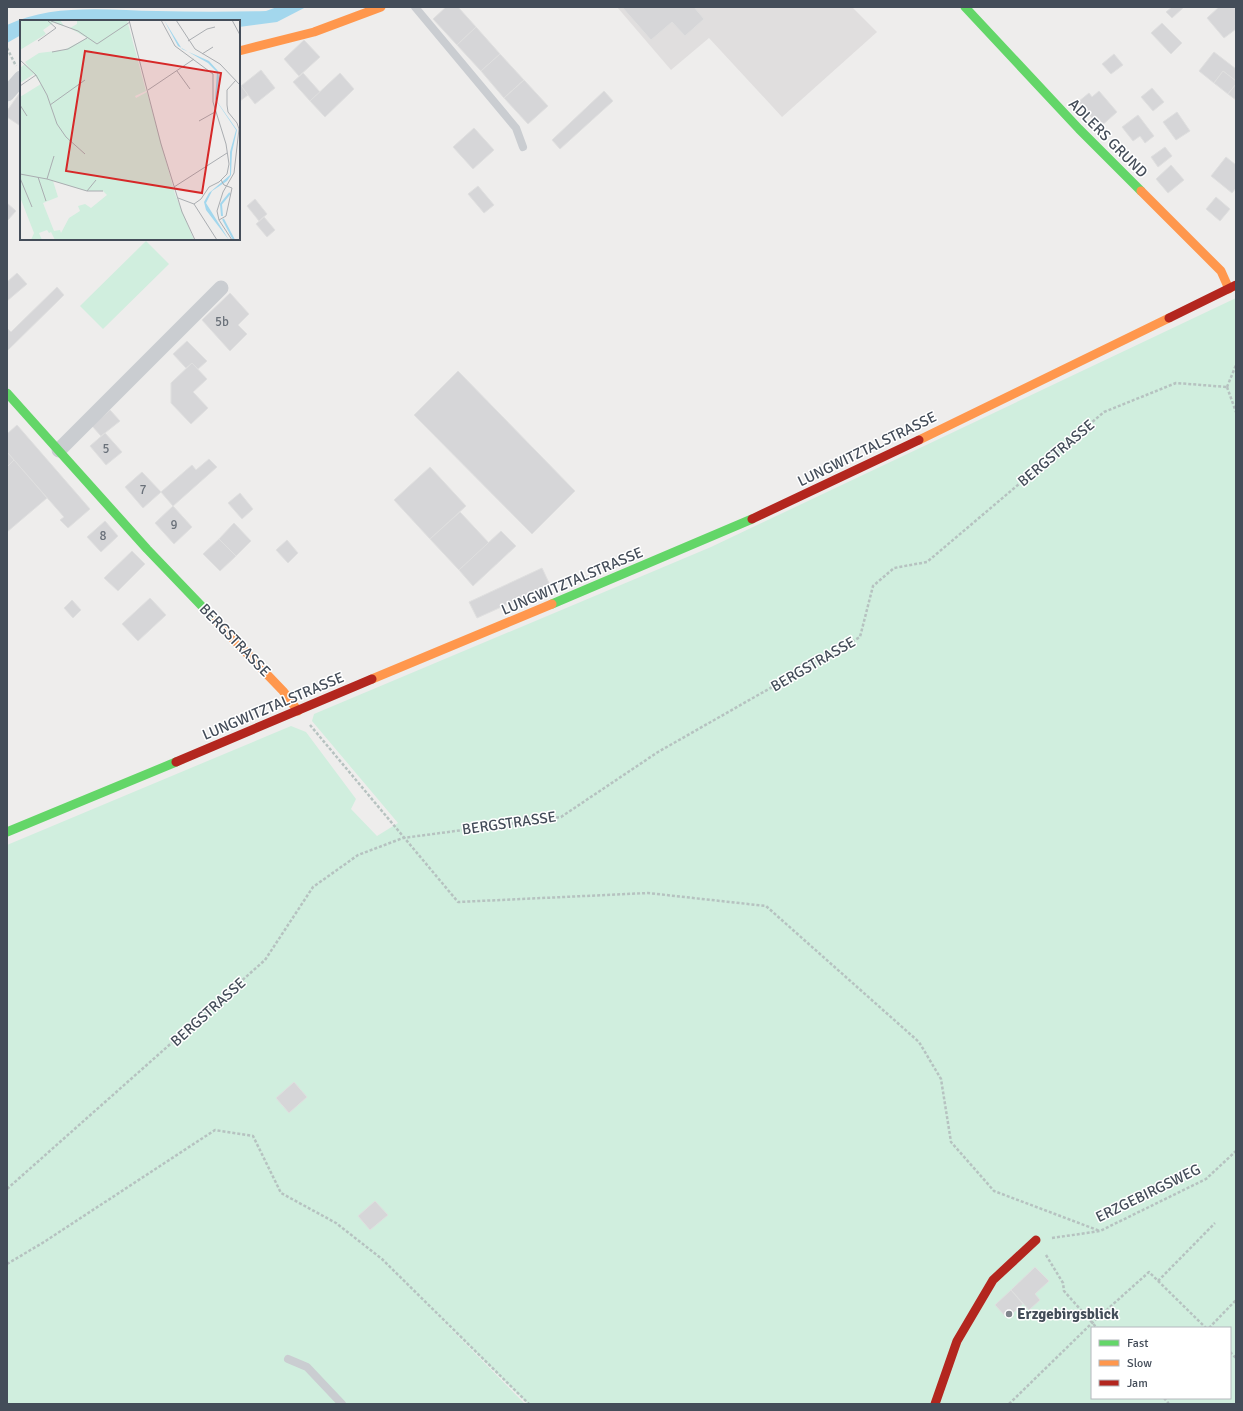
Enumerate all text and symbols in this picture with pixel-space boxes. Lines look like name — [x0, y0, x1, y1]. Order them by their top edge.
inset map — [20, 20, 240, 240]
street label: ADLERS GRUND — [1065, 95, 1151, 181]
house number: 5b — [215, 314, 229, 330]
street label: LUNGWITZTALSTRASSE — [795, 408, 939, 490]
street label: BERGSTRASSE — [1014, 416, 1098, 490]
house number: 5 — [102, 441, 110, 457]
house number: 7 — [139, 482, 147, 498]
house number: 9 — [170, 517, 178, 533]
house number: 8 — [99, 528, 107, 544]
street label: LUNGWITZTALSTRASSE — [498, 543, 646, 619]
street label: BERGSTRASSE — [196, 600, 274, 680]
street label: BERGSTRASSE — [768, 633, 858, 695]
street label: LUNGWITZTALSTRASSE — [199, 668, 347, 744]
street label: BERGSTRASSE — [461, 808, 557, 838]
street label: BERGSTRASSE — [167, 974, 249, 1050]
street label: ERZGEBIRGSWEG — [1093, 1160, 1203, 1226]
place label: Erzgebirgsblick — [1017, 1305, 1119, 1323]
marker: Erzgebirgsblick — [1004, 1309, 1014, 1319]
legend — [1091, 1327, 1231, 1399]
text: Fast — [1127, 1336, 1148, 1351]
text: Slow — [1127, 1356, 1152, 1371]
text: Jam — [1127, 1376, 1148, 1391]

